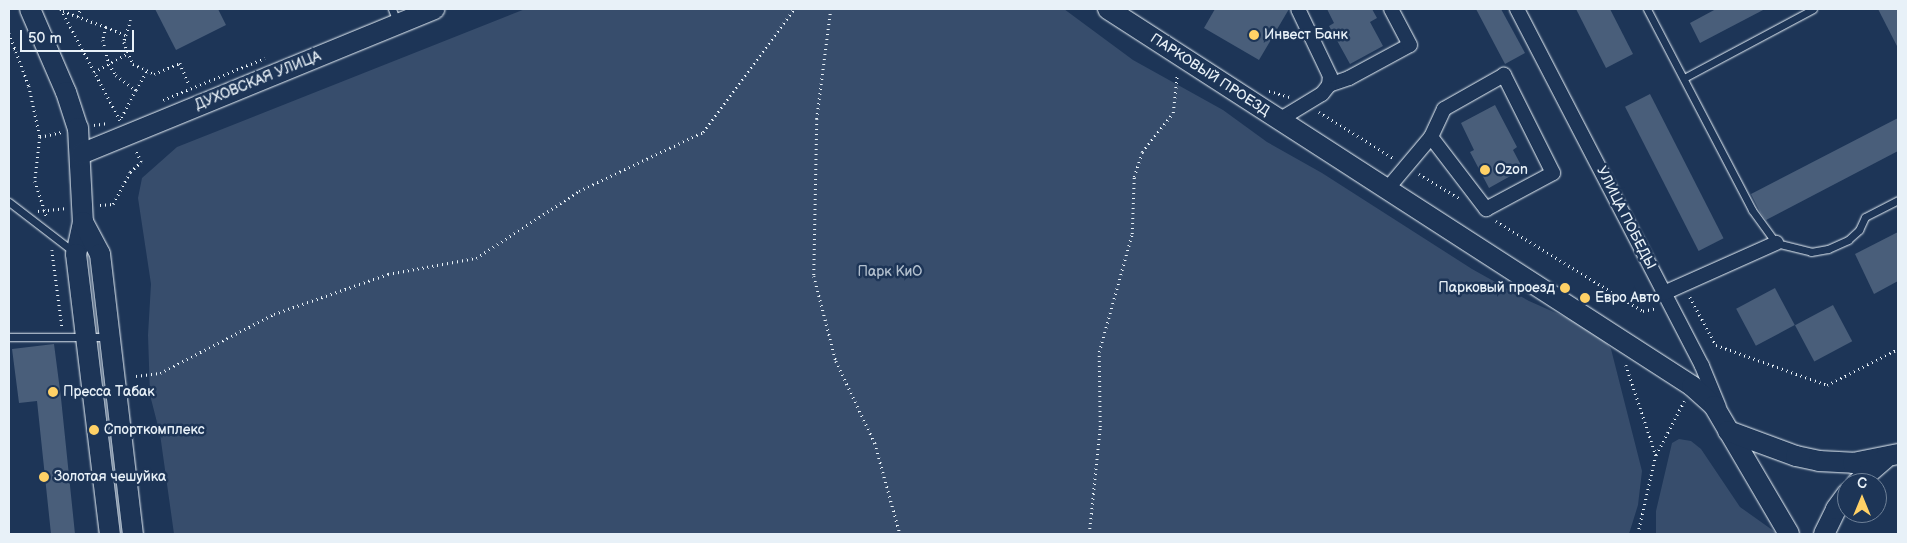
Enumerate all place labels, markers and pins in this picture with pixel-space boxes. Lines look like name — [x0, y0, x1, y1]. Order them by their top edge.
place label: Инвест Банк — [1264, 27, 1348, 43]
marker: Инвест Банк — [1248, 29, 1260, 41]
place label: Ozon — [1495, 162, 1528, 178]
marker: Ozon — [1479, 164, 1491, 176]
place label: Парковый проезд — [1438, 280, 1555, 296]
marker: Парковый проезд — [1559, 282, 1571, 294]
place label: Евро Авто — [1595, 290, 1660, 306]
marker: Евро Авто — [1579, 292, 1591, 304]
place label: Пресса Табак — [63, 384, 155, 400]
marker: Пресса Табак — [47, 386, 59, 398]
place label: Спорткомплекс — [104, 422, 205, 438]
marker: Спорткомплекс — [88, 424, 100, 436]
place label: Золотая чешуйка — [54, 469, 166, 485]
marker: Золотая чешуйка — [38, 471, 50, 483]

